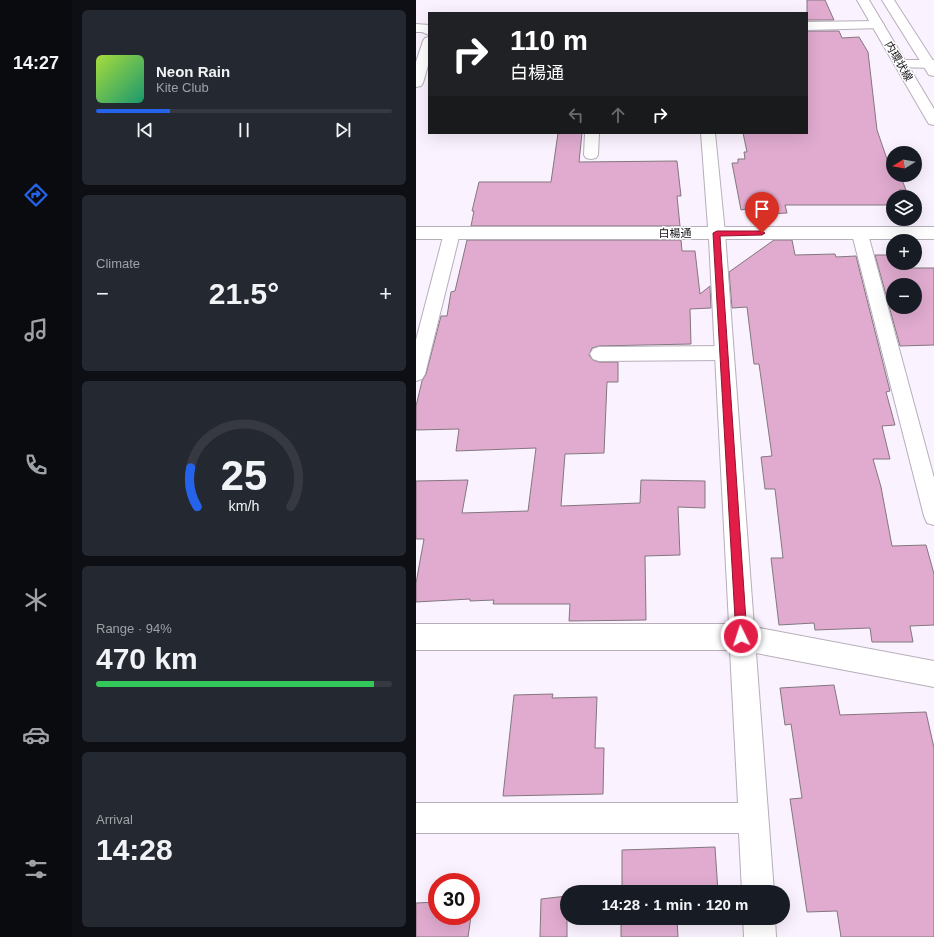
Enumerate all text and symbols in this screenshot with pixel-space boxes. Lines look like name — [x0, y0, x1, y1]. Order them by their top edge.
text: 110 m — [510, 25, 588, 56]
icon: right — [444, 28, 496, 80]
street label: 内環状線 — [883, 39, 915, 83]
text: 14:27 — [13, 53, 59, 73]
text: Neon Rain — [156, 63, 230, 80]
text: 白楊通 — [510, 63, 564, 83]
text: Kite Club — [156, 80, 209, 95]
icon: left — [565, 104, 587, 126]
icon: ahead — [607, 104, 629, 126]
icon: right — [649, 104, 671, 126]
icon: previous — [134, 119, 156, 141]
icon: pause — [233, 119, 255, 141]
icon: next — [332, 119, 354, 141]
north arrow — [886, 146, 922, 182]
map controls — [886, 146, 922, 314]
icon: directions — [22, 181, 50, 209]
button: layers — [886, 190, 922, 226]
pin — [745, 192, 779, 233]
icon: arrive — [751, 198, 773, 220]
street label: 白楊通 — [659, 227, 692, 239]
button: + — [886, 234, 922, 270]
text: Climate — [96, 256, 140, 271]
text: 21.5° — [209, 277, 279, 310]
button: − — [886, 278, 922, 314]
text: − — [96, 281, 109, 306]
text: + — [379, 281, 392, 306]
icon: music — [22, 316, 50, 344]
icon: phone — [22, 451, 50, 479]
text: 25 — [221, 451, 267, 498]
text: km/h — [229, 497, 260, 513]
icon: climate — [22, 586, 50, 614]
position arrow — [720, 615, 762, 657]
text: Range · 94% — [96, 621, 172, 636]
text: 470 km — [96, 642, 198, 675]
icon: car — [22, 721, 50, 749]
text: Arrival — [96, 812, 133, 827]
text: 14:28 — [96, 833, 173, 866]
icon: filters — [22, 855, 50, 883]
speed limit sign: 30 — [428, 873, 480, 925]
text: 14:28 · 1 min · 120 m — [602, 896, 748, 913]

